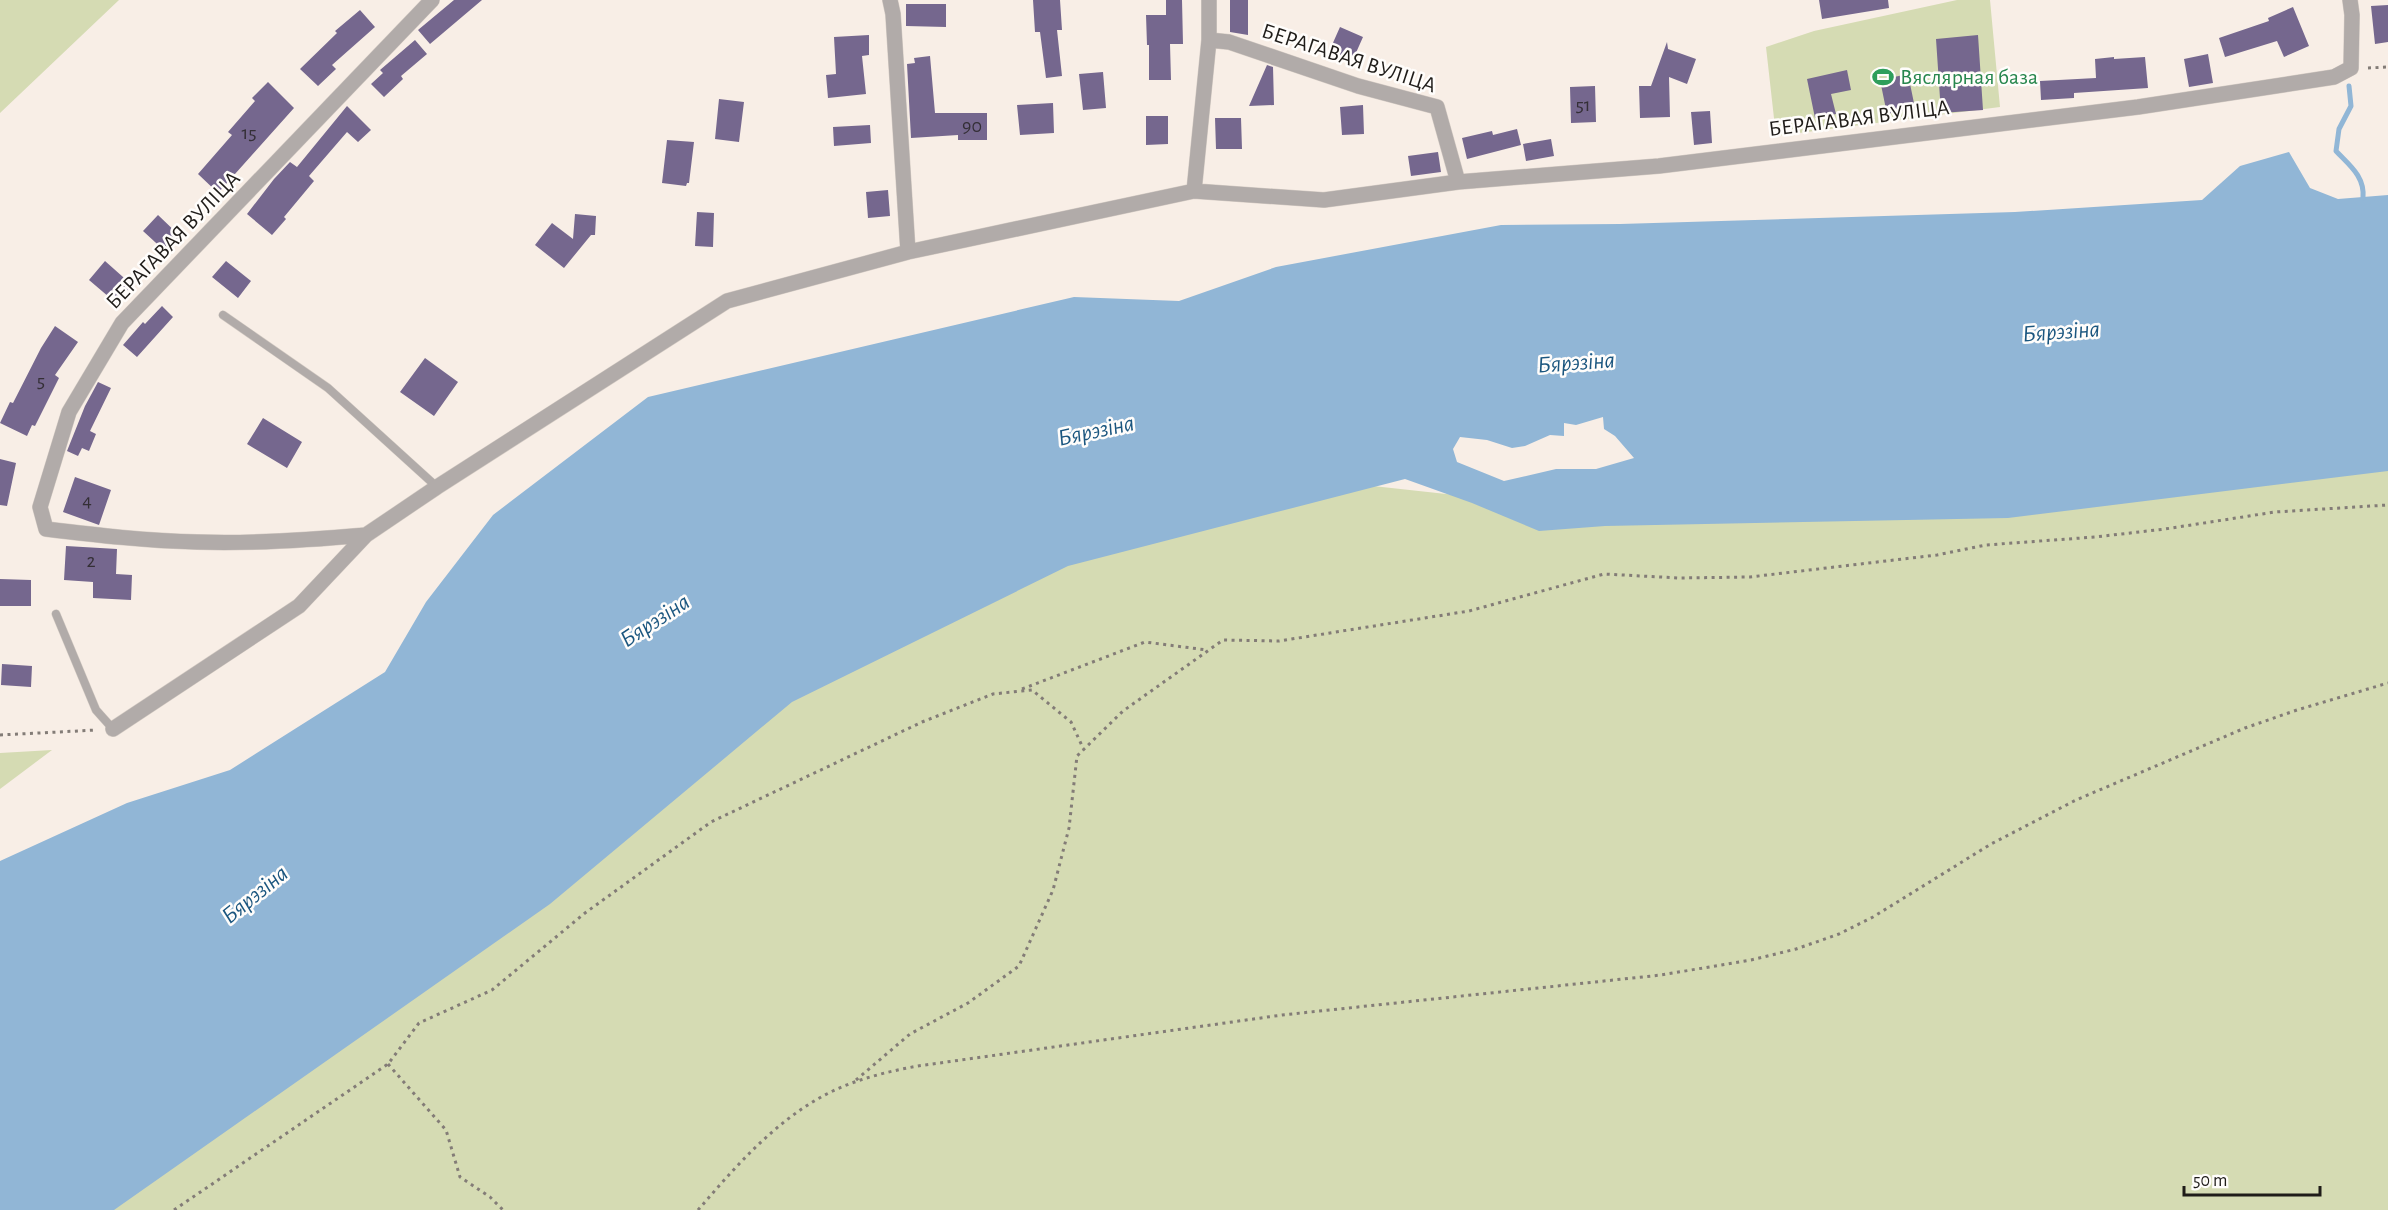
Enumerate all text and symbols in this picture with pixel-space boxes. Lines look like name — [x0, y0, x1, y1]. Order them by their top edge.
street label: БЕРАГАВАЯ ВУЛІЦА — [1259, 19, 1439, 97]
sports icon: Вяслярная база — [1871, 65, 1895, 89]
place label: Вяслярная база — [1900, 66, 2038, 88]
house number: 51 — [1575, 95, 1591, 115]
street label: БЕРАГАВАЯ ВУЛІЦА — [1767, 96, 1951, 140]
house number: 90 — [962, 116, 982, 136]
house number: 15 — [241, 123, 257, 143]
street label: БЕРАГАВАЯ ВУЛІЦА — [102, 167, 244, 313]
water label: Бярэзіна — [2021, 317, 2101, 347]
water label: Бярэзіна — [1536, 348, 1616, 378]
house number: 5 — [37, 371, 45, 391]
water label: Бярэзіна — [1056, 411, 1136, 451]
house number: 4 — [82, 491, 92, 511]
house number: 2 — [86, 551, 96, 571]
water label: Бярэзіна — [616, 590, 694, 652]
water label: Бярэзіна — [217, 861, 293, 929]
scale bar — [2184, 1159, 2320, 1197]
text: 50 m — [2193, 1172, 2227, 1190]

